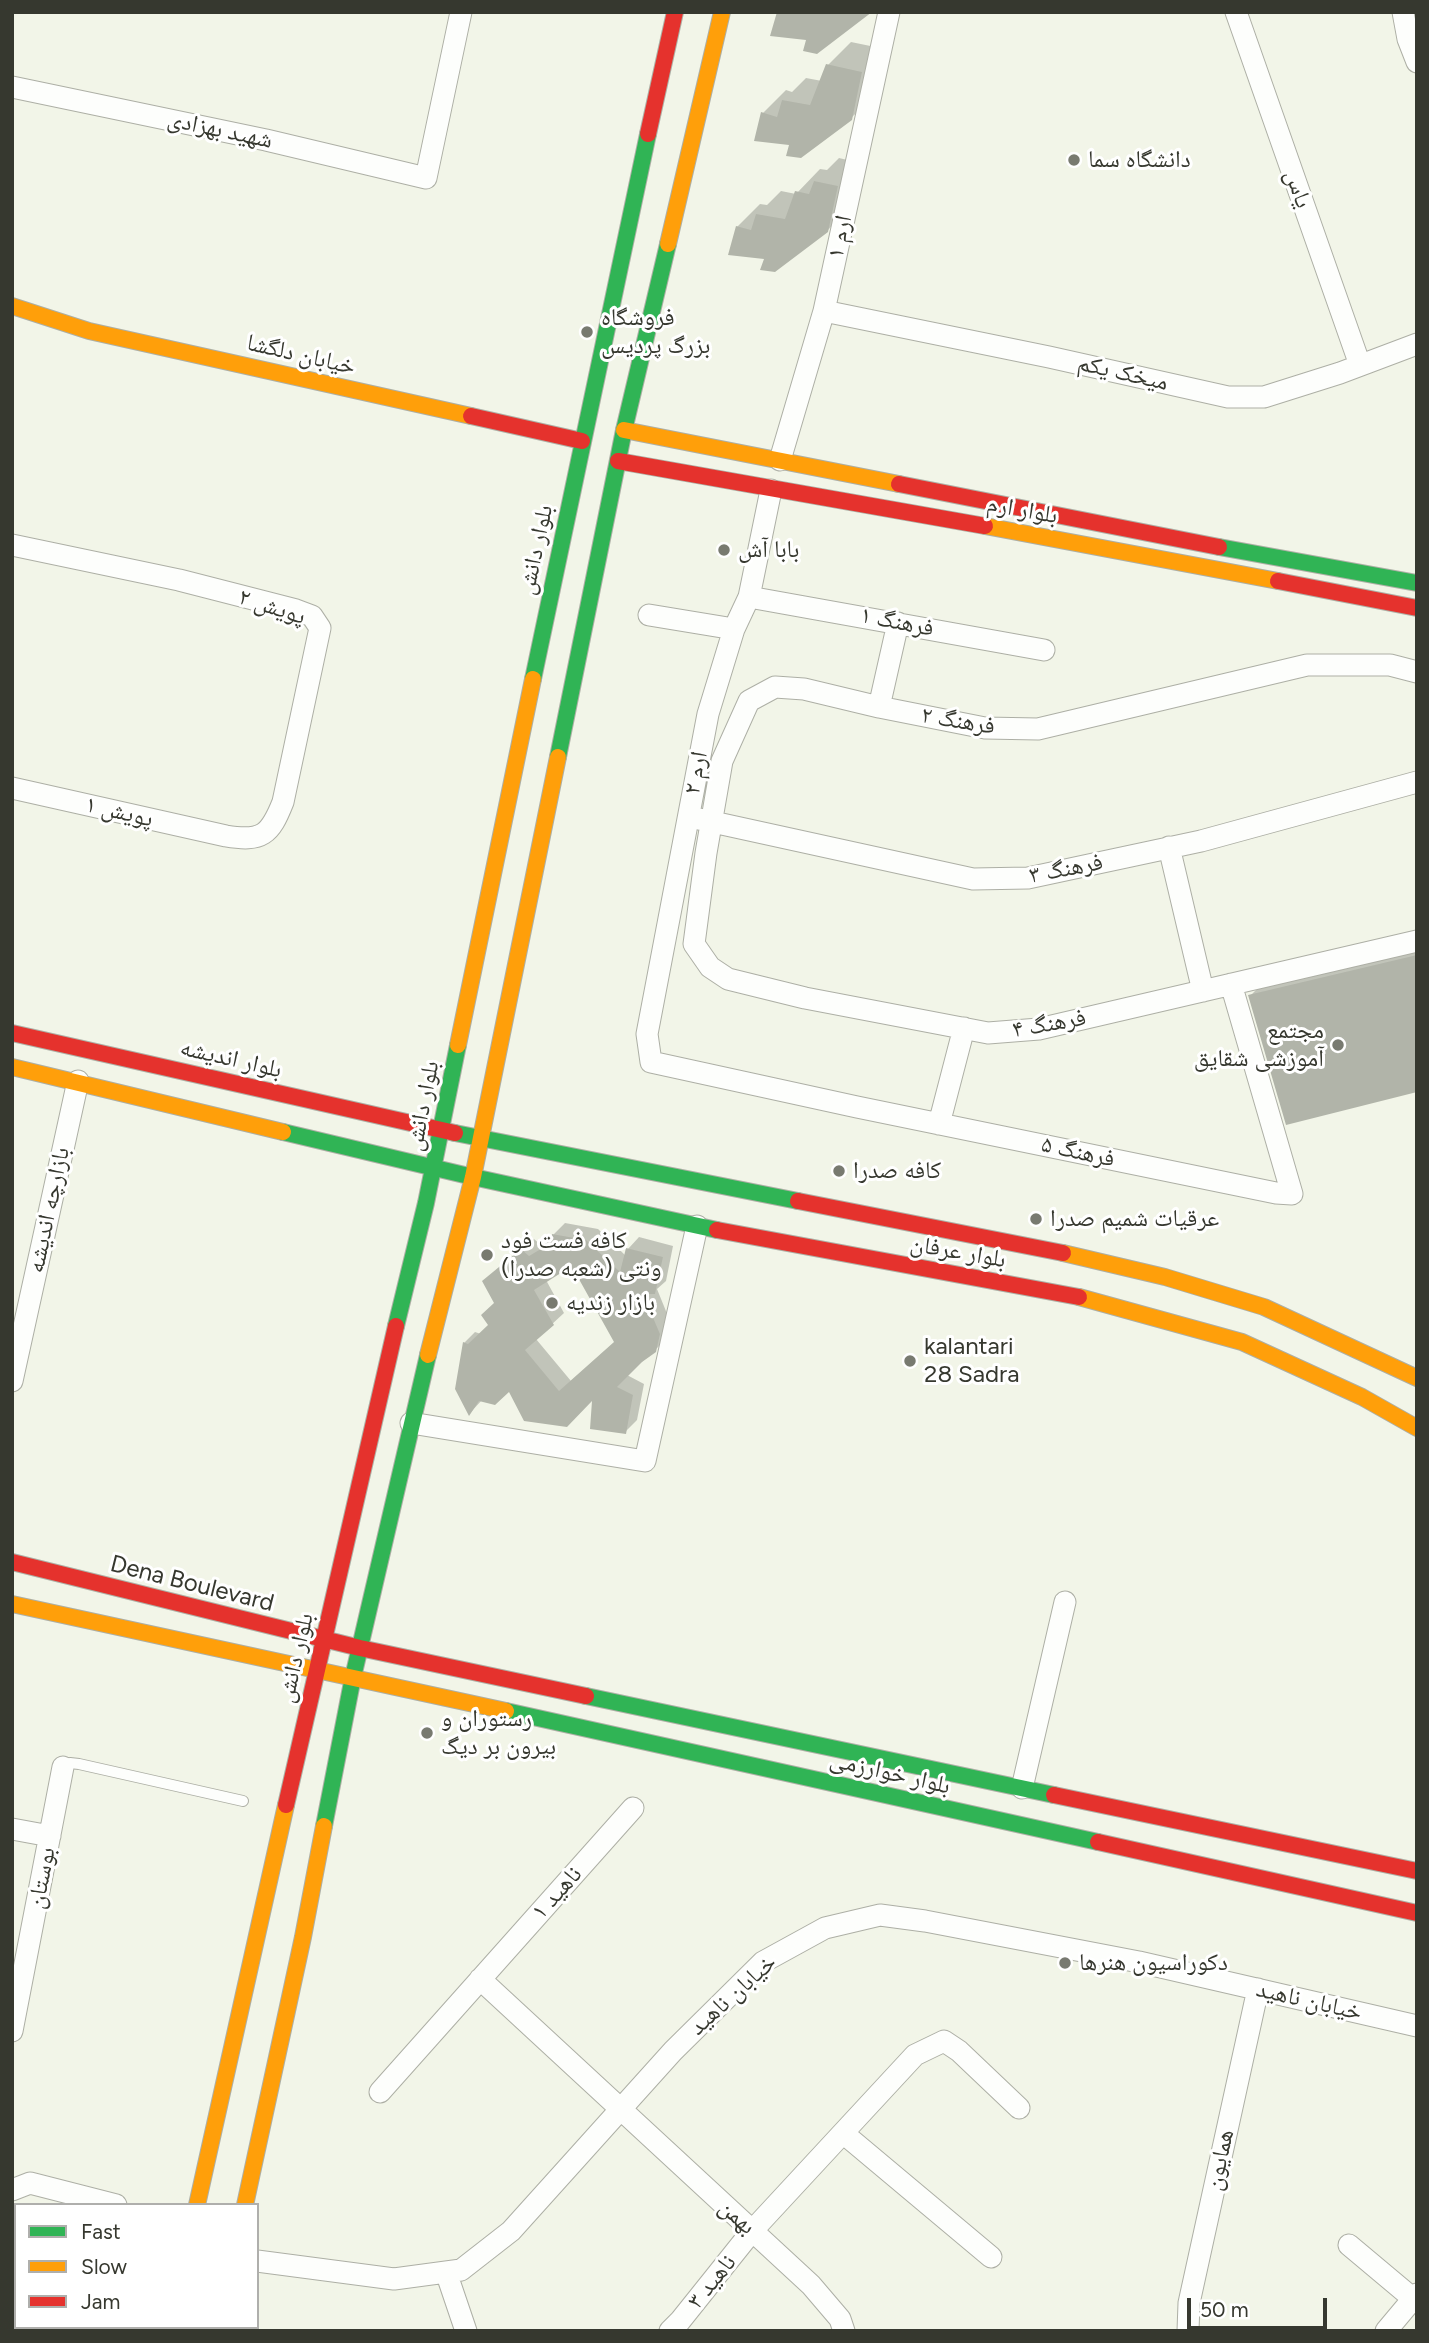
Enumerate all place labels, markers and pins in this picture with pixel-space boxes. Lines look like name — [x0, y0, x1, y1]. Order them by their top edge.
place label: دانشگاه سما — [1088, 146, 1191, 174]
marker: دانشگاه سما — [1066, 152, 1082, 168]
place label: فروشگاه بزرگ پردیس — [601, 304, 710, 360]
marker: فروشگاه بزرگ پردیس — [579, 324, 595, 340]
place label: بابا آش — [738, 536, 799, 564]
marker: بابا آش — [716, 542, 732, 558]
place label: مجتمع آموزشی شقایق — [1194, 1017, 1324, 1073]
marker: مجتمع آموزشی شقایق — [1330, 1037, 1346, 1053]
place label: کافه صدرا — [853, 1157, 941, 1185]
marker: کافه صدرا — [831, 1163, 847, 1179]
place label: عرقیات شمیم صدرا — [1050, 1205, 1219, 1233]
marker: عرقیات شمیم صدرا — [1028, 1211, 1044, 1227]
place label: کافه فست فود ونتی (شعبه صدرا) — [501, 1227, 662, 1283]
marker: کافه فست فود ونتی (شعبه صدرا) — [479, 1247, 495, 1263]
place label: بازار زندیه — [566, 1289, 655, 1317]
marker: بازار زندیه — [544, 1295, 560, 1311]
place label: kalantari 28 Sadra — [924, 1333, 1019, 1389]
marker: kalantari 28 Sadra — [902, 1353, 918, 1369]
place label: رستوران و بیرون بر دیگ — [441, 1705, 556, 1761]
marker: رستوران و بیرون بر دیگ — [419, 1725, 435, 1741]
place label: دکوراسیون هنرها — [1079, 1949, 1228, 1977]
marker: دکوراسیون هنرها — [1057, 1955, 1073, 1971]

